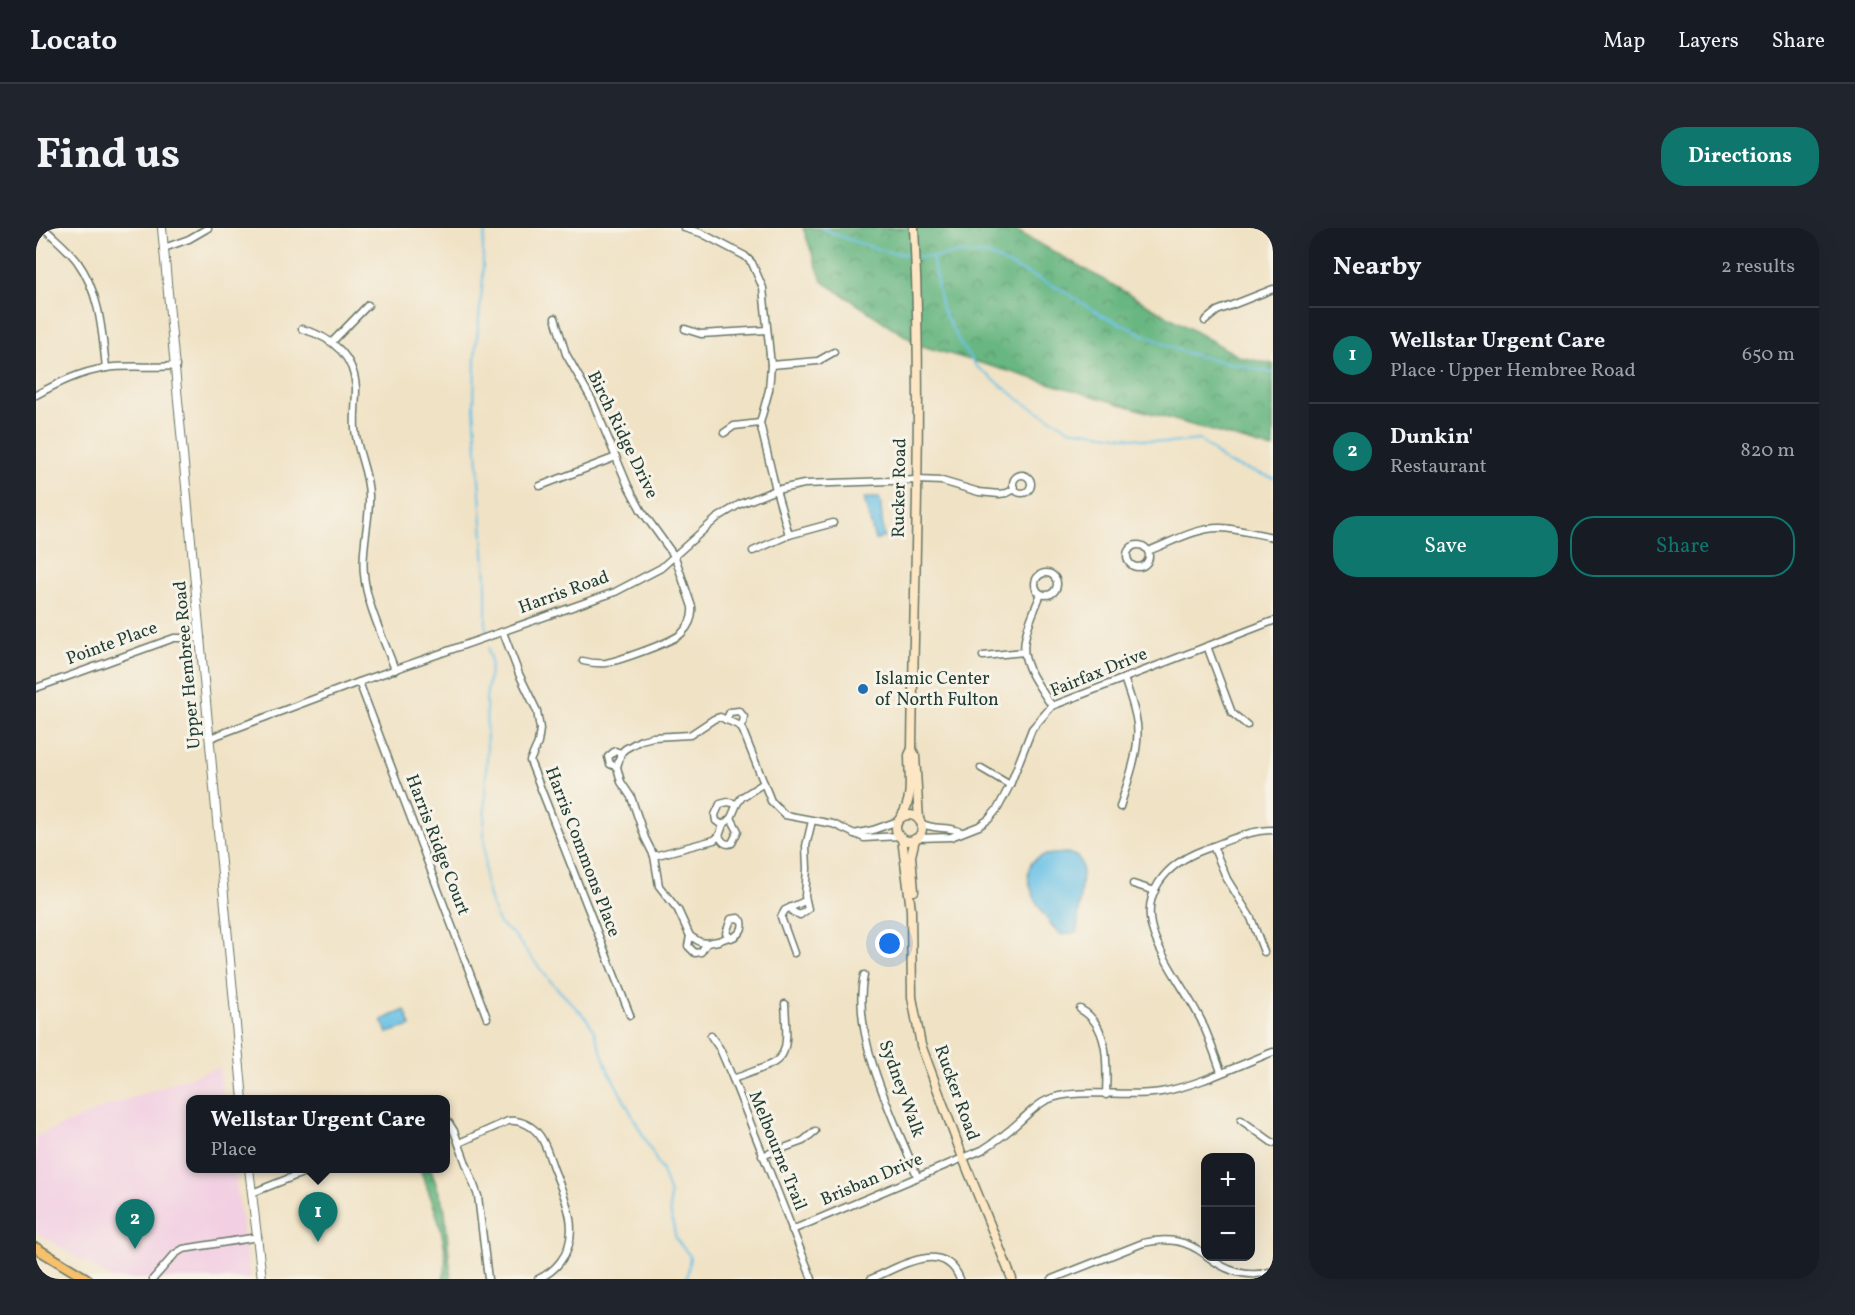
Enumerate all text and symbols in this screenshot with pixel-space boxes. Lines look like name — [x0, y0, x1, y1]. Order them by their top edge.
text: Locato — [30, 22, 117, 61]
text: Map — [1603, 27, 1645, 56]
text: Layers — [1678, 27, 1739, 56]
text: Share — [1772, 27, 1825, 56]
text: Find us — [36, 127, 180, 186]
button: Directions — [1661, 127, 1819, 186]
text: Nearby — [1333, 249, 1422, 285]
text: 2 results — [1721, 253, 1795, 281]
text: Wellstar Urgent Care — [1390, 326, 1605, 357]
text: 1 — [1348, 341, 1357, 369]
text: 650 m — [1742, 341, 1795, 369]
text: Place · Upper Hembree Road — [1390, 357, 1636, 385]
street label: Birch Ridge Drive — [580, 367, 664, 503]
text: Dunkin' — [1390, 422, 1473, 453]
text: 2 — [1347, 437, 1358, 465]
text: 820 m — [1741, 437, 1795, 465]
street label: Rucker Road — [887, 438, 913, 538]
text: Restaurant — [1390, 453, 1487, 481]
button: Save — [1333, 516, 1558, 577]
button: Share — [1570, 516, 1795, 577]
street label: Harris Road — [515, 565, 613, 621]
street label: Upper Hembree Road — [168, 580, 208, 750]
street label: Pointe Place — [63, 616, 161, 672]
street label: Fairfax Drive — [1047, 642, 1151, 704]
place label: Islamic Center of North Fulton — [875, 667, 999, 713]
marker: Islamic Center of North Fulton — [856, 682, 870, 696]
street label: Harris Commons Place — [538, 763, 626, 941]
street label: Harris Ridge Court — [399, 771, 475, 919]
your location — [875, 929, 904, 958]
street label: Sydney Walk — [872, 1037, 930, 1141]
street label: Rucker Road — [927, 1042, 985, 1144]
street label: Melbourne Trail — [742, 1087, 812, 1215]
popup — [186, 1095, 450, 1173]
text: Wellstar Urgent Care — [210, 1105, 426, 1136]
text: Place — [210, 1136, 256, 1164]
street label: Brisban Drive — [817, 1147, 927, 1213]
map controls — [1201, 1153, 1255, 1261]
button: + — [1201, 1153, 1255, 1207]
pin: 1 — [298, 1192, 338, 1242]
pin: 2 — [116, 1200, 154, 1249]
button: − — [1201, 1207, 1255, 1261]

